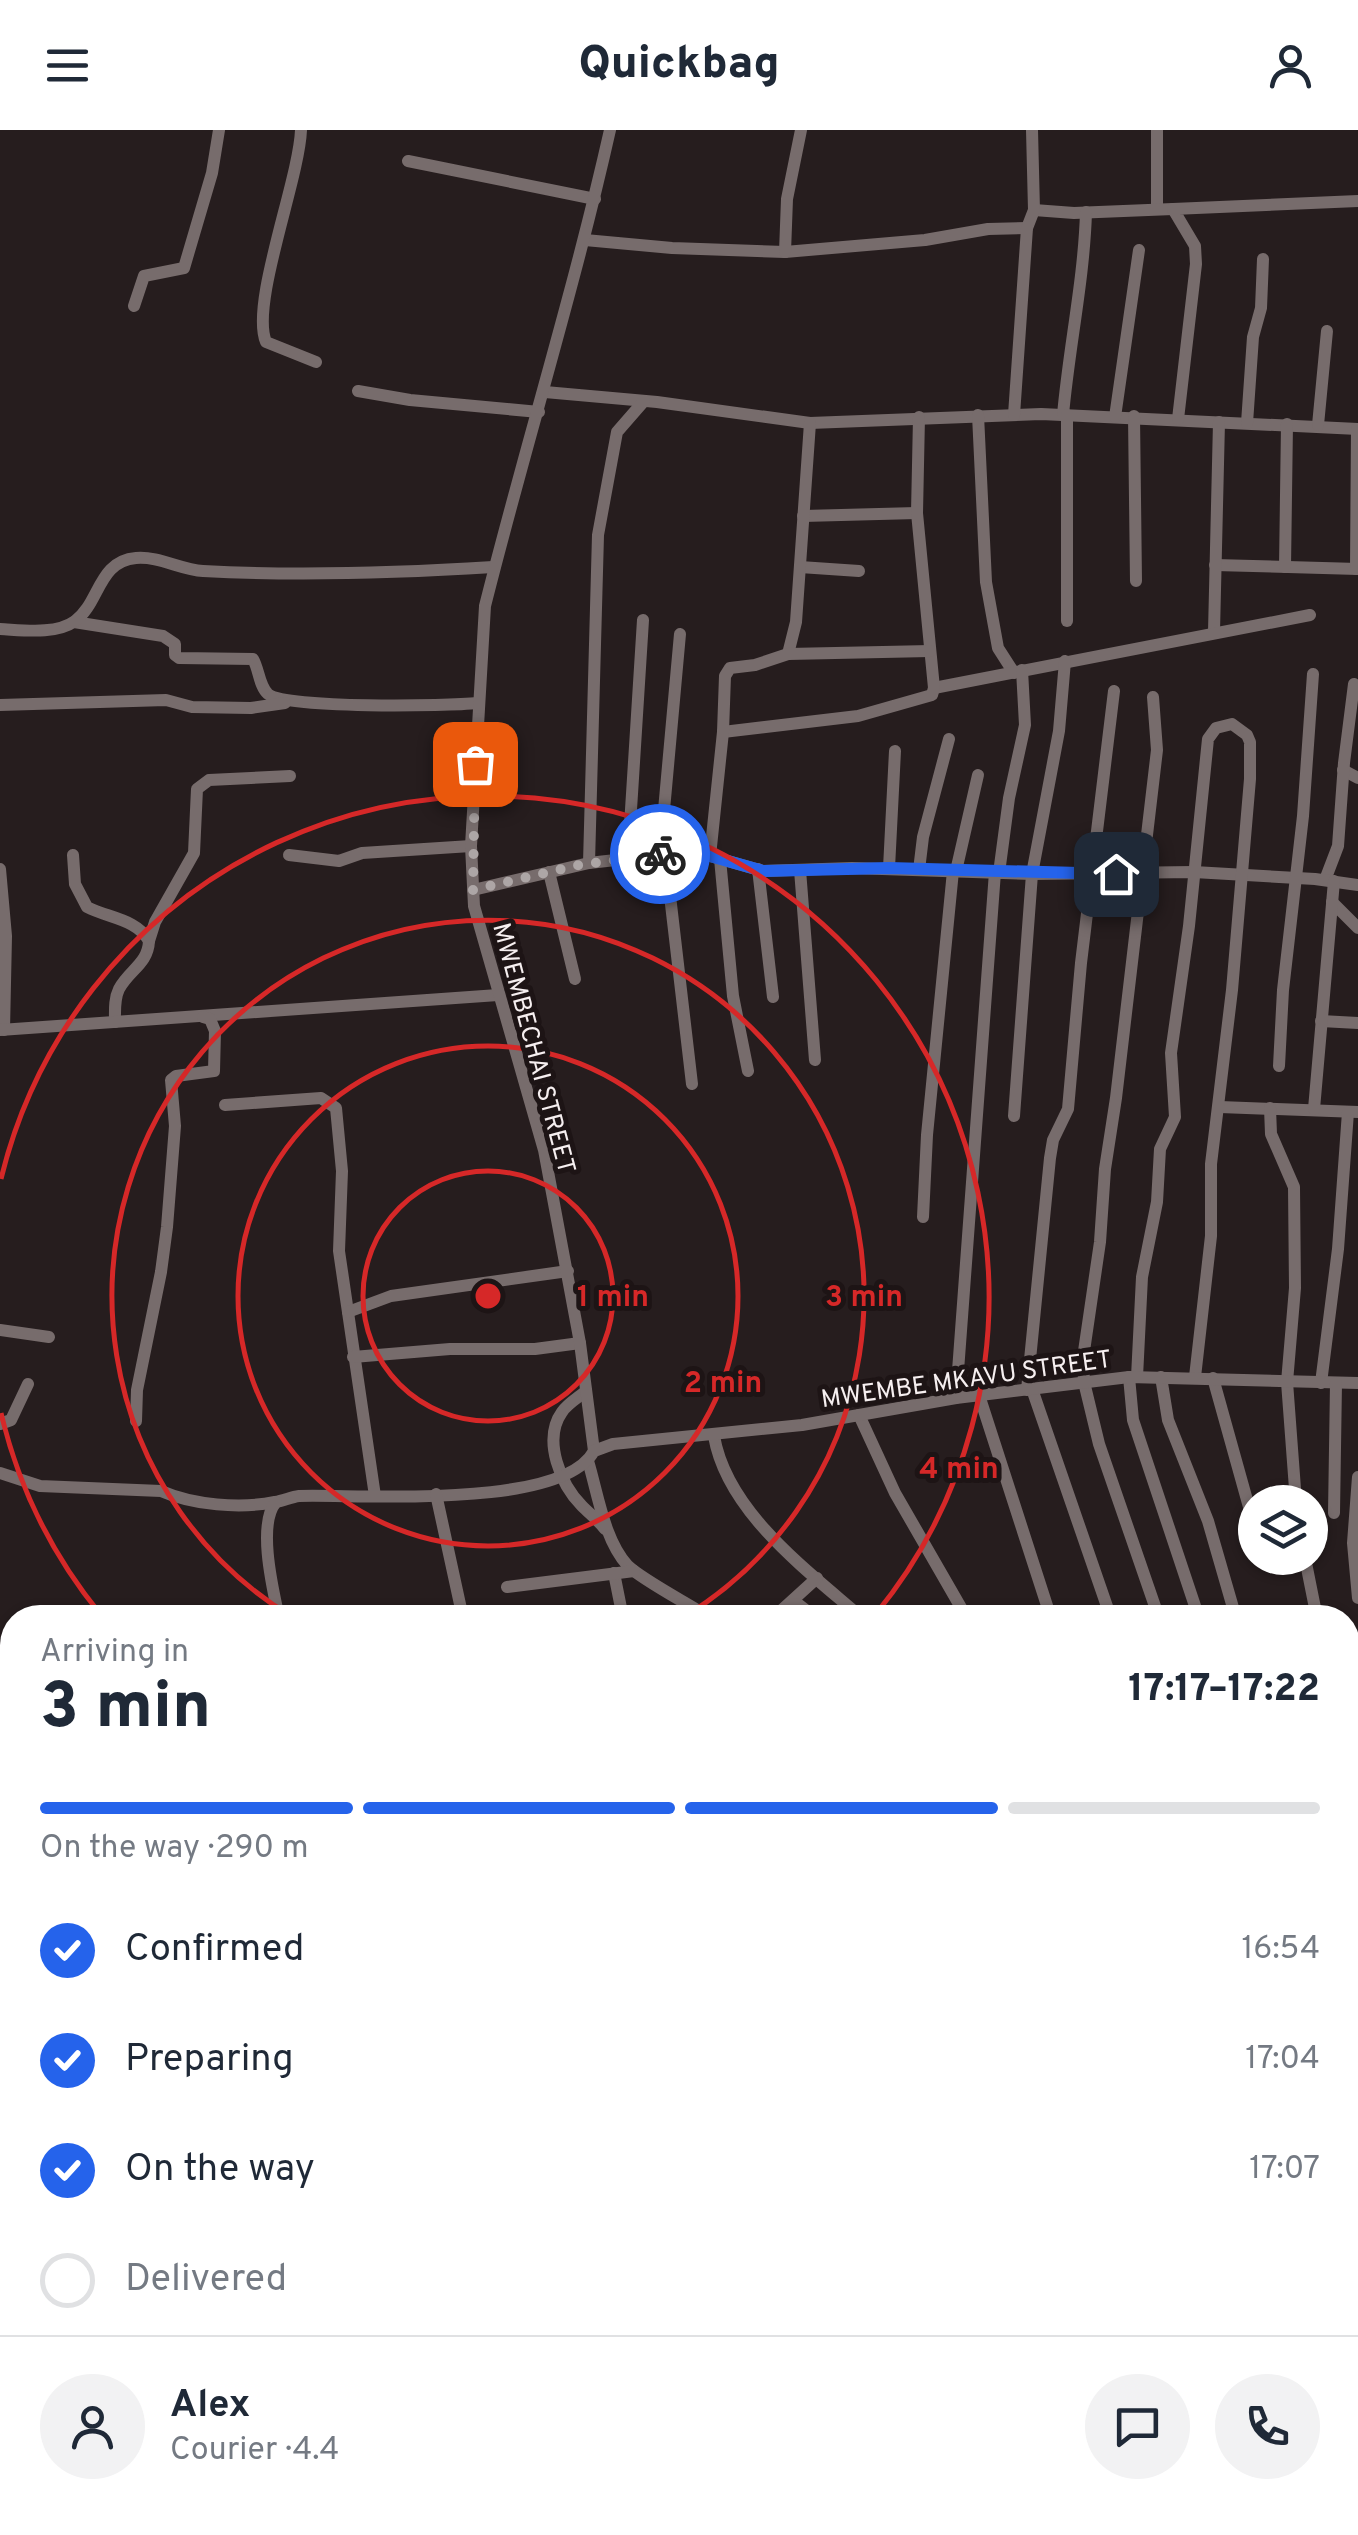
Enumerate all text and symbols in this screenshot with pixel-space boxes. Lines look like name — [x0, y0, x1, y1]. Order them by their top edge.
text: Quickbag — [578, 37, 780, 94]
icon: menu — [40, 38, 95, 93]
icon: person — [1263, 38, 1318, 93]
pin — [433, 722, 518, 807]
icon: bag — [448, 737, 503, 792]
courier — [610, 804, 710, 904]
icon: bike — [633, 827, 688, 882]
pin — [1074, 832, 1159, 917]
icon: home — [1089, 847, 1144, 902]
street label: MWEMBECHAI STREET — [483, 920, 581, 1178]
centre of rings — [470, 1278, 506, 1314]
text: 1 min — [577, 1280, 649, 1317]
text: 3 min — [825, 1280, 903, 1317]
street label: MWEMBE MKAVU STREET — [819, 1345, 1114, 1417]
text: 2 min — [684, 1366, 762, 1403]
text: 4 min — [919, 1452, 999, 1489]
map controls — [1238, 1485, 1328, 1575]
button: layers — [1238, 1485, 1328, 1575]
text: Arriving in — [40, 1633, 189, 1673]
text: 17:17–17:22 — [1128, 1666, 1320, 1715]
text: 3 min — [40, 1669, 211, 1751]
text: On the way · 290 m — [40, 1829, 309, 1869]
icon: check — [40, 1923, 95, 1978]
text: Confirmed — [125, 1926, 304, 1975]
text: 16:54 — [1241, 1930, 1320, 1970]
icon: check — [40, 2033, 95, 2088]
text: Preparing — [125, 2036, 294, 2085]
text: 17:04 — [1245, 2040, 1320, 2080]
icon: check — [40, 2143, 95, 2198]
text: On the way — [125, 2146, 315, 2195]
text: 17:07 — [1249, 2150, 1320, 2190]
text: Delivered — [125, 2256, 287, 2305]
button: person — [40, 2374, 145, 2479]
button: chat — [1085, 2374, 1190, 2479]
button: phone — [1215, 2374, 1320, 2479]
text: Alex — [170, 2382, 250, 2431]
text: Courier · 4.4 — [170, 2431, 339, 2471]

